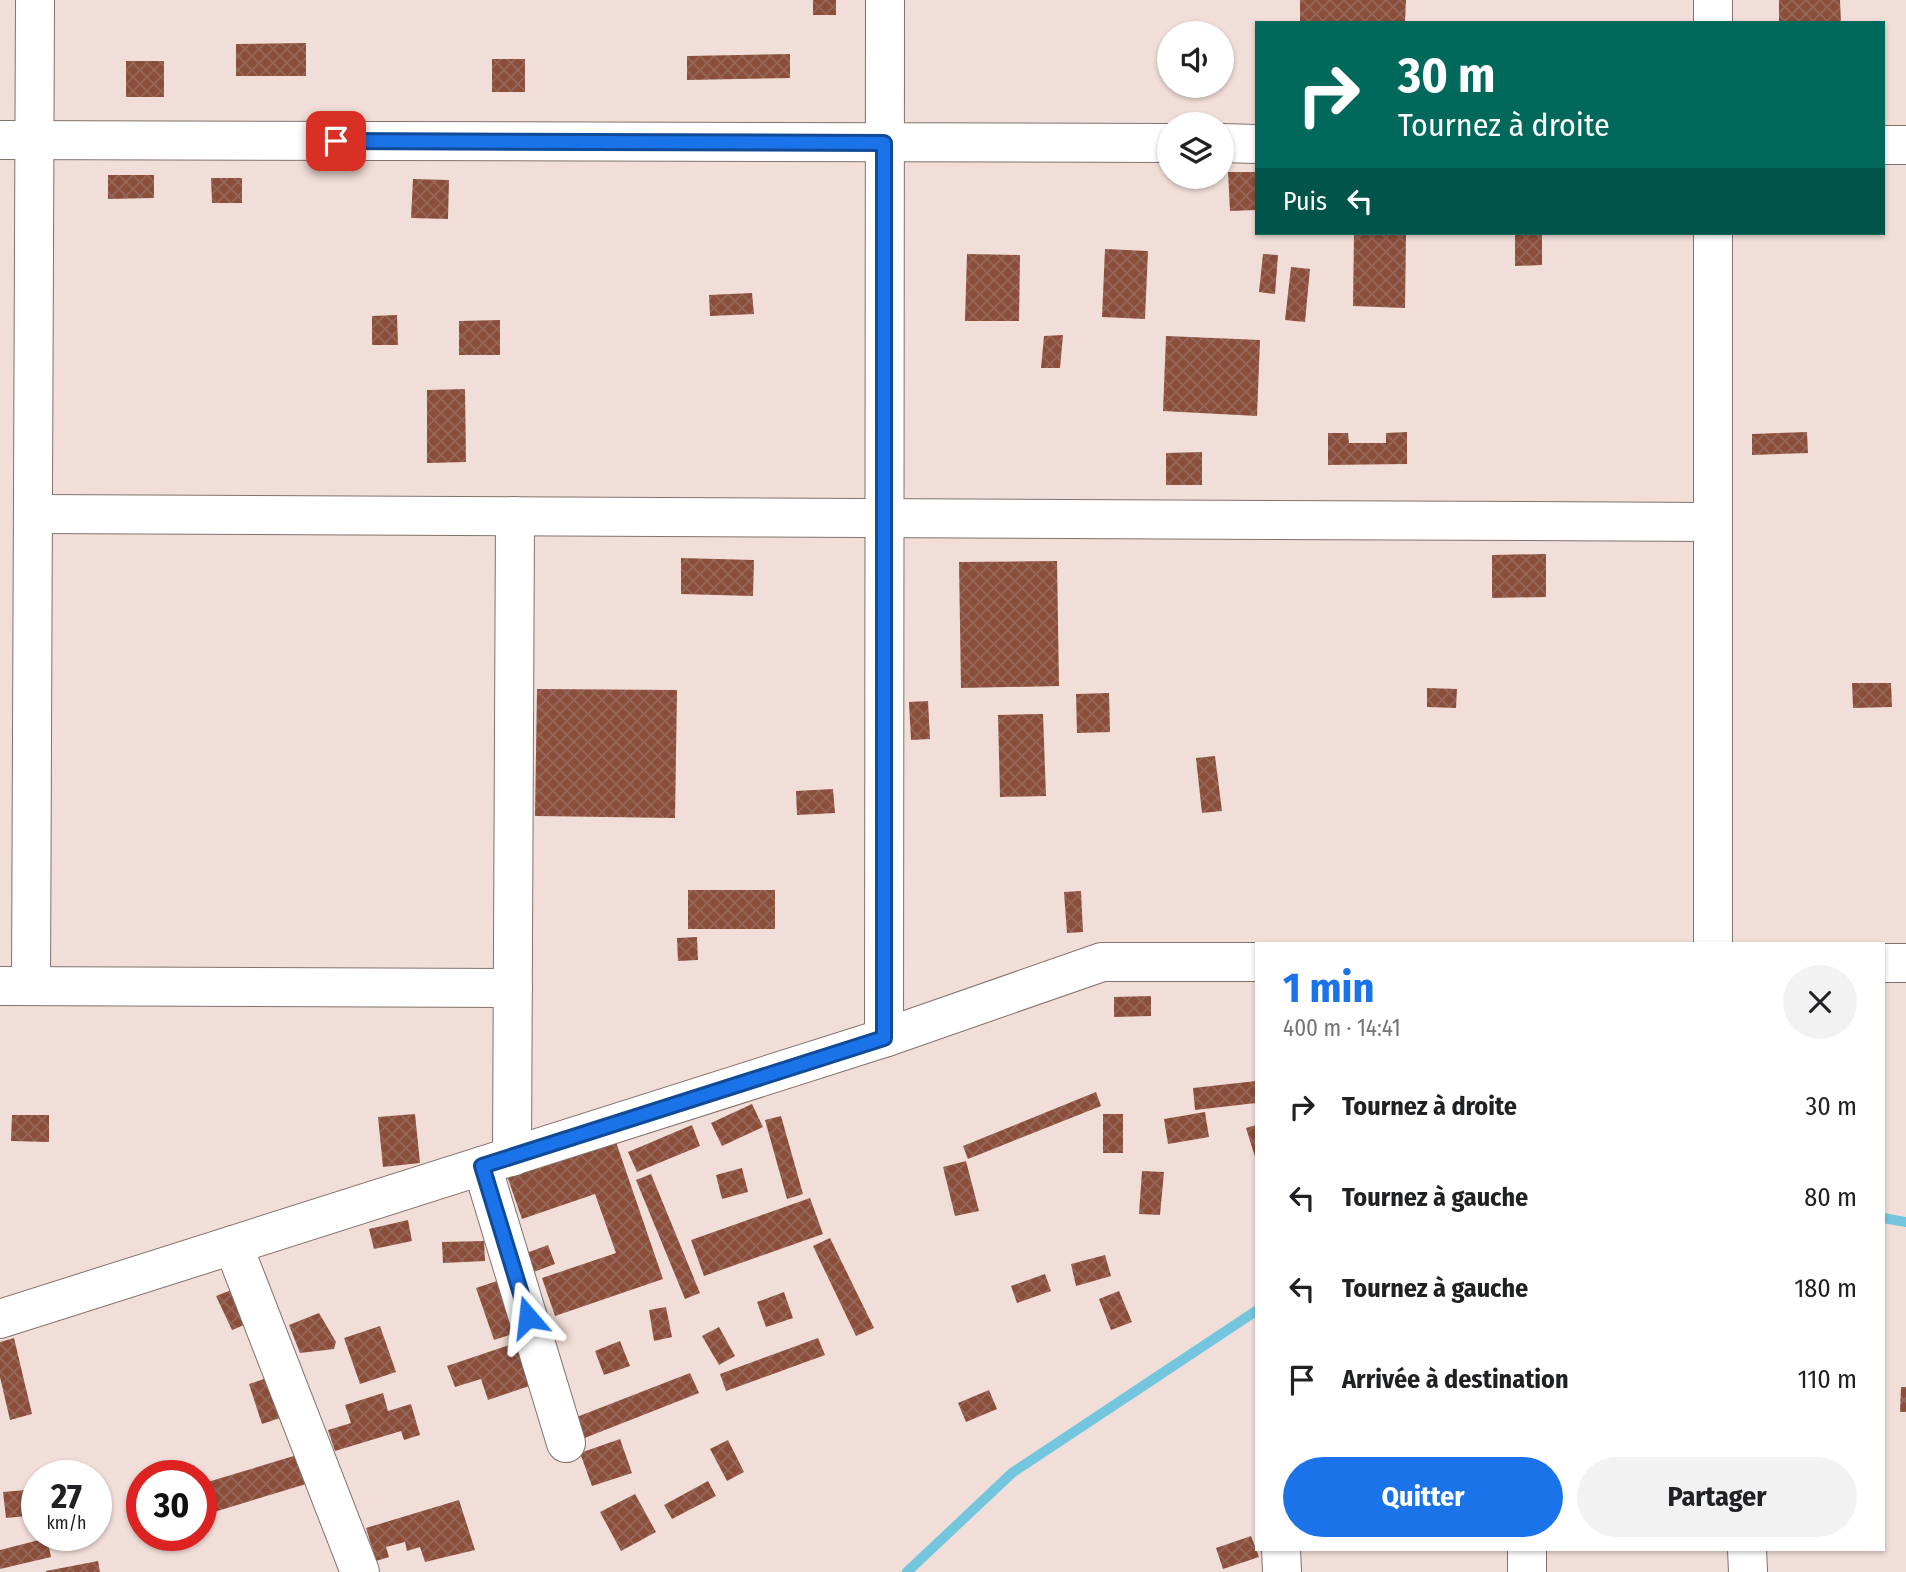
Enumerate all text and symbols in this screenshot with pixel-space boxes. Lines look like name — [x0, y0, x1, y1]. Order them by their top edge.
map controls — [1157, 21, 1234, 189]
button: sound — [1157, 21, 1234, 98]
text: 30 m — [1398, 46, 1496, 105]
icon: right — [1283, 49, 1374, 140]
text: Tournez à droite — [1398, 106, 1610, 144]
pin — [306, 111, 366, 171]
button: layers — [1157, 112, 1234, 189]
icon: arrive — [317, 122, 355, 160]
icon: left — [1341, 182, 1379, 220]
text: Puis — [1283, 186, 1327, 217]
text: 1 min — [1283, 963, 1374, 1013]
button: close — [1783, 965, 1857, 1039]
text: 400 m · 14:41 — [1283, 1014, 1401, 1042]
icon: right — [1283, 1088, 1321, 1126]
text: Tournez à droite — [1342, 1091, 1517, 1122]
text: 30 m — [1806, 1091, 1857, 1122]
icon: left — [1283, 1179, 1321, 1217]
text: Tournez à gauche — [1342, 1182, 1528, 1213]
text: 80 m — [1804, 1182, 1857, 1213]
icon: left — [1283, 1270, 1321, 1308]
text: Tournez à gauche — [1342, 1273, 1528, 1304]
text: 180 m — [1794, 1273, 1857, 1304]
position arrow — [491, 1280, 565, 1354]
icon: arrive — [1283, 1361, 1321, 1399]
text: Arrivée à destination — [1342, 1364, 1569, 1395]
text: 110 m — [1797, 1364, 1857, 1395]
button: Quitter — [1283, 1457, 1563, 1537]
button: Partager — [1577, 1457, 1857, 1537]
speed limit sign: 30 — [126, 1460, 217, 1551]
text: 27 — [51, 1475, 82, 1517]
text: km/h — [46, 1512, 87, 1534]

